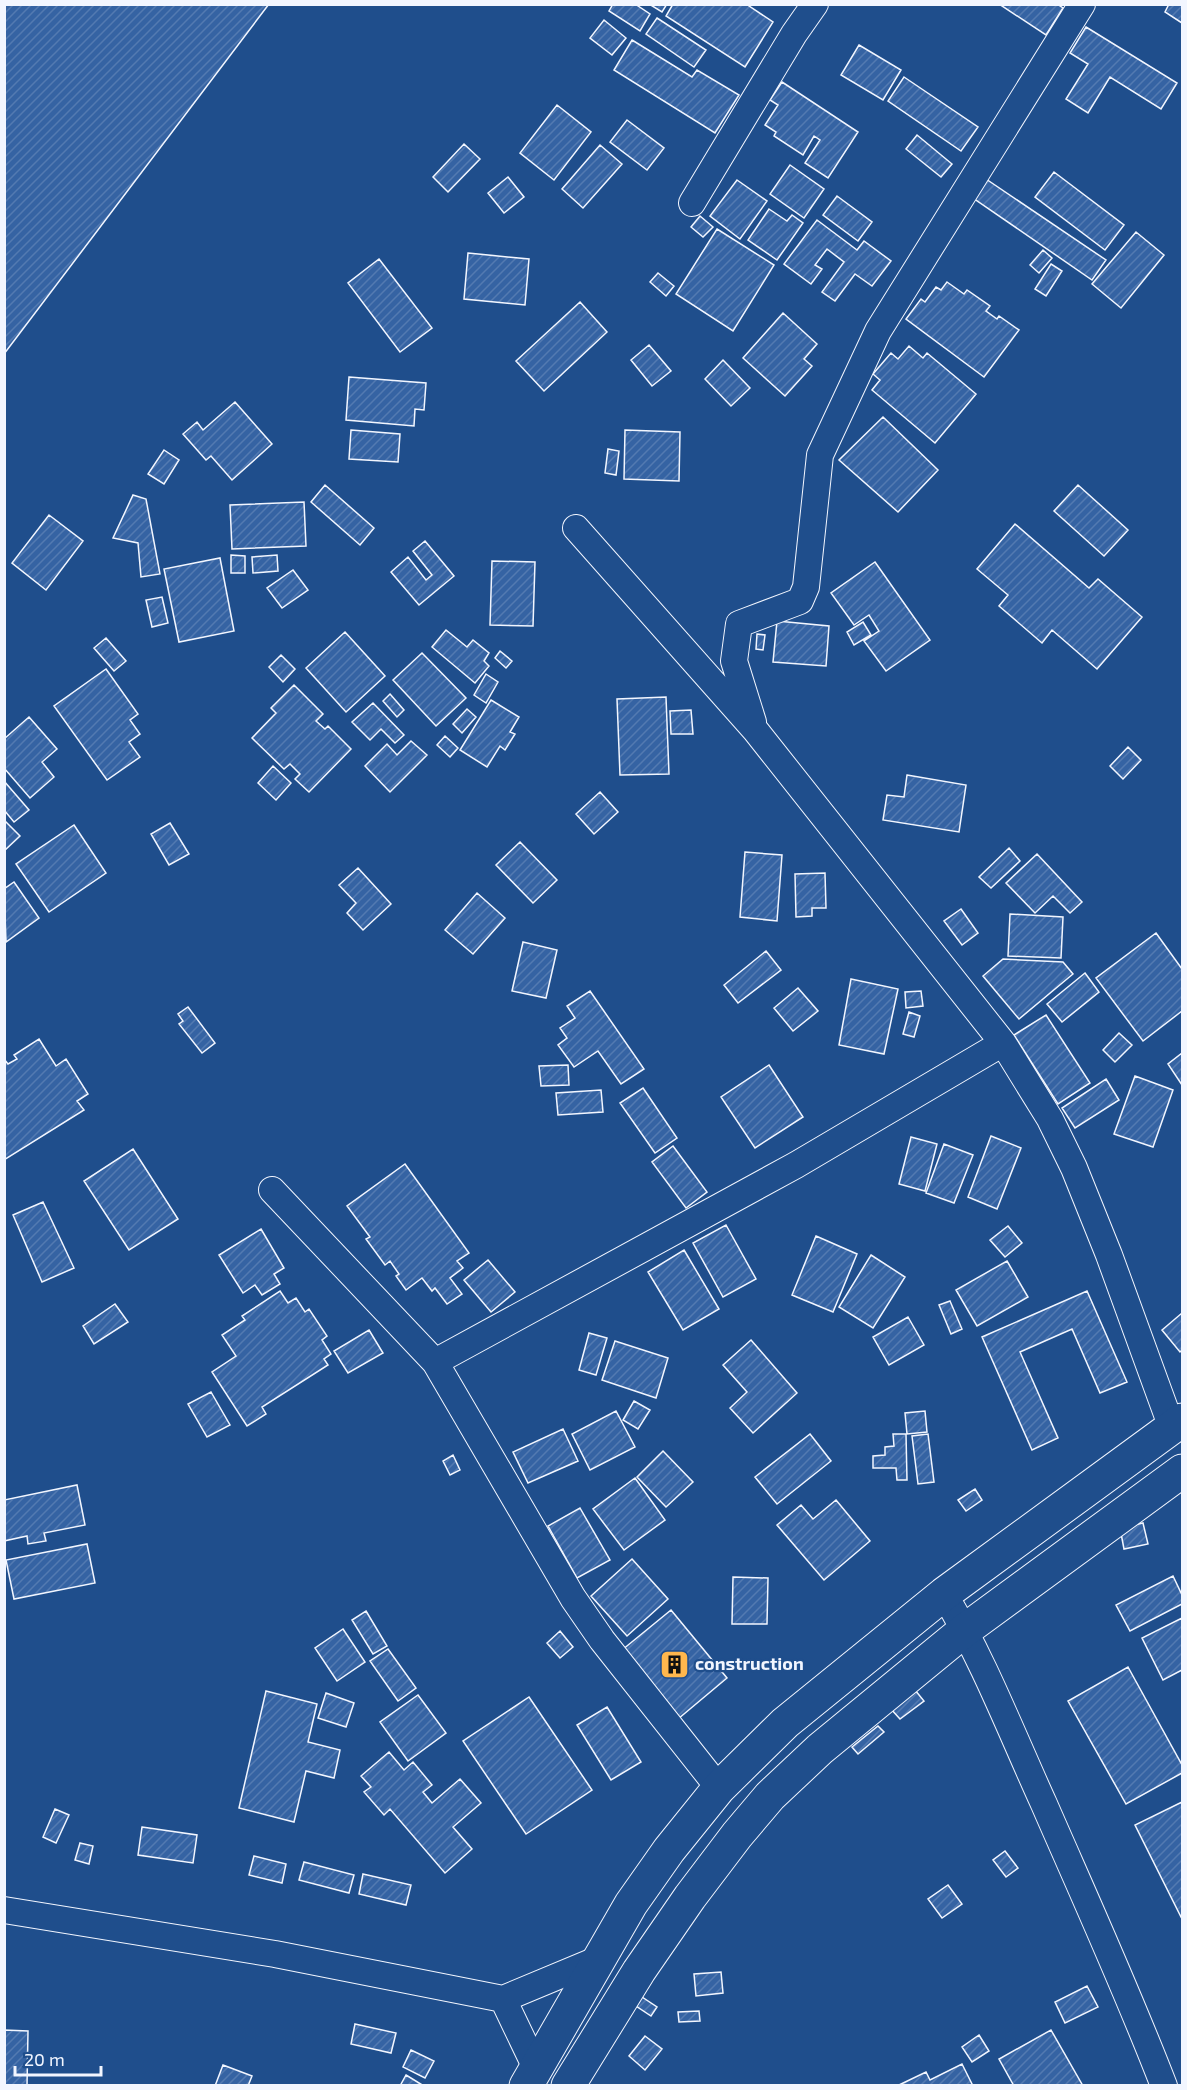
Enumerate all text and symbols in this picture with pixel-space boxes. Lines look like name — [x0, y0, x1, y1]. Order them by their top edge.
building icon: construction — [658, 1648, 690, 1680]
place label: construction — [695, 1652, 804, 1674]
scale bar — [15, 2039, 100, 2077]
text: 20 m — [24, 2048, 65, 2070]

